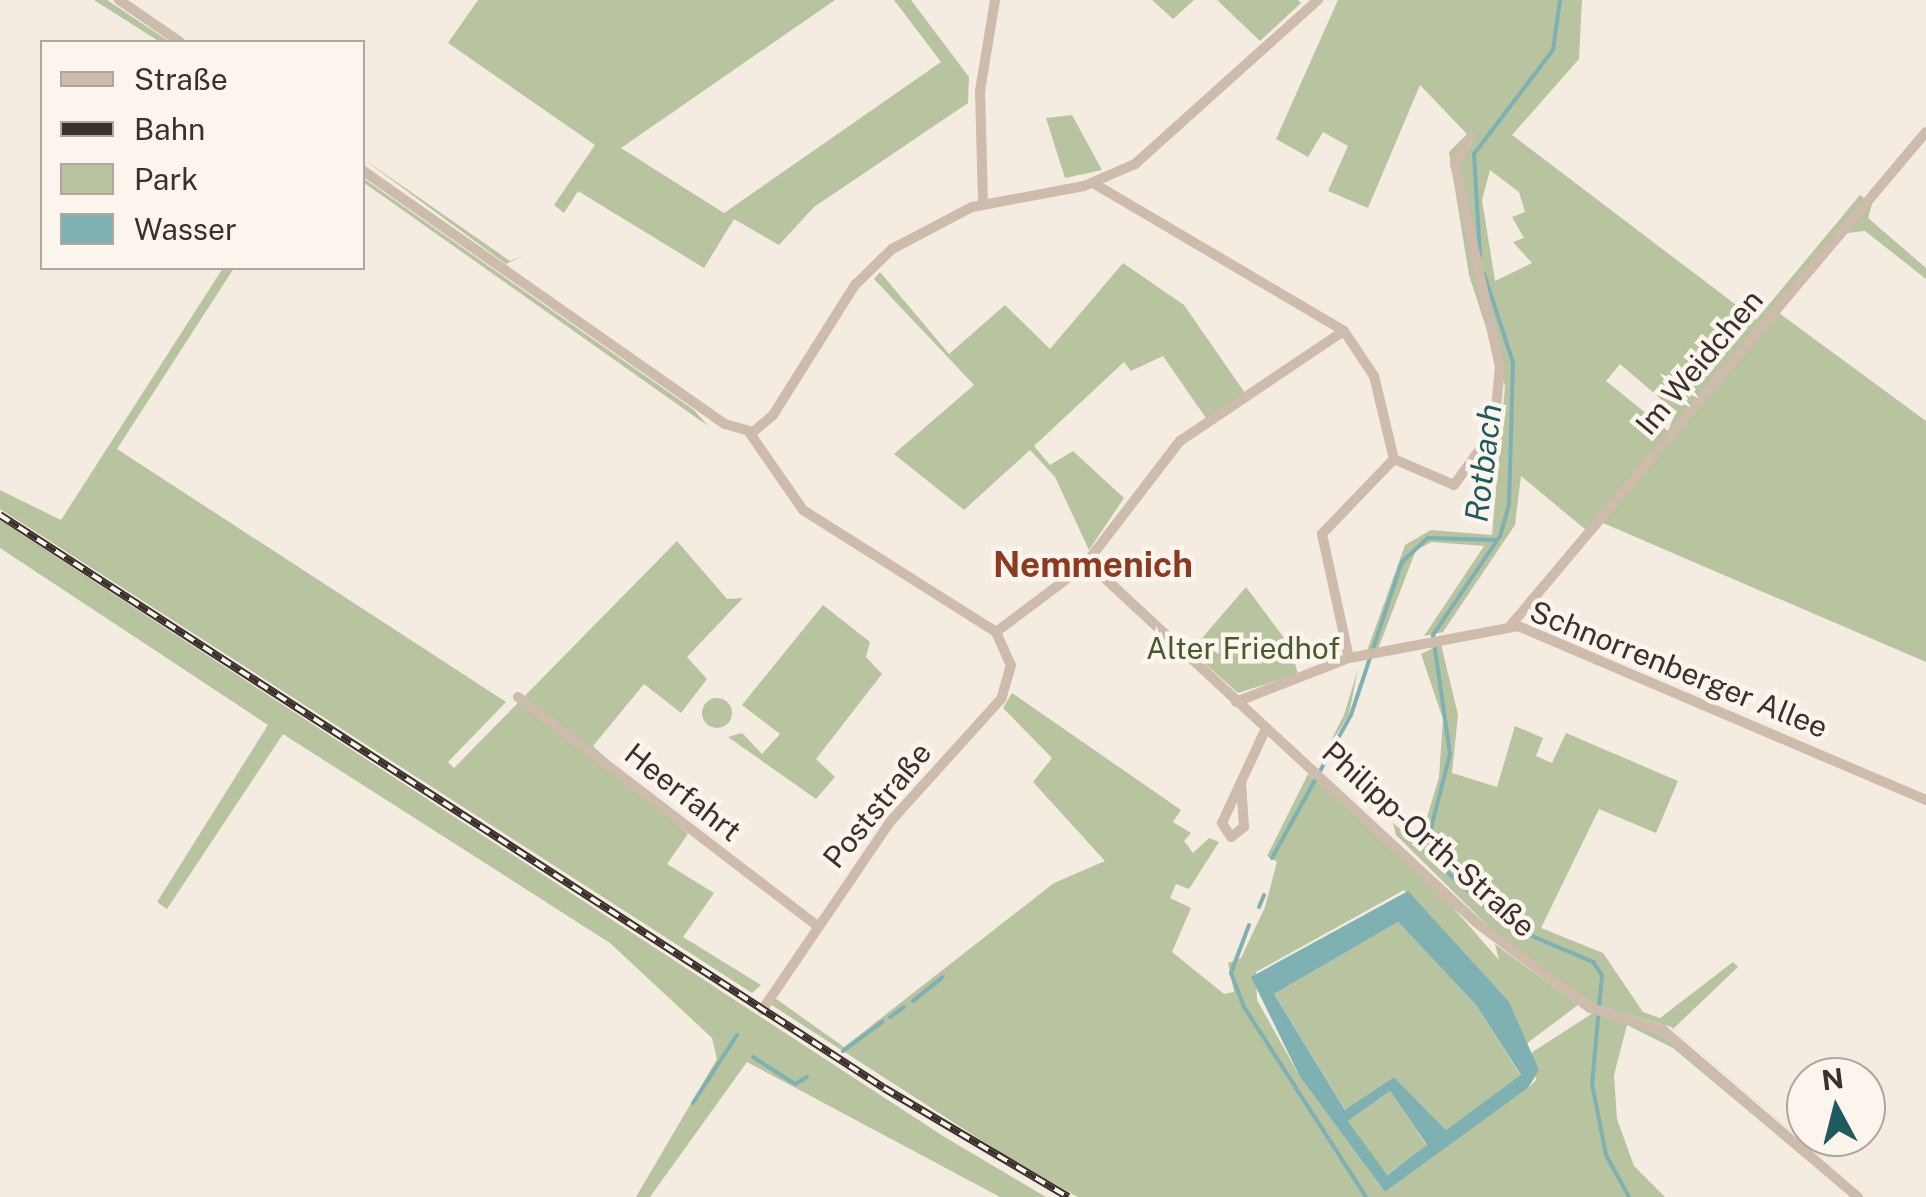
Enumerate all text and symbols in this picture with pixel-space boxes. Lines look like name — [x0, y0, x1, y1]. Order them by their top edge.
legend — [40, 40, 365, 270]
text: Straße — [134, 61, 228, 97]
text: Bahn — [134, 111, 205, 147]
text: Park — [134, 161, 198, 197]
text: Wasser — [134, 211, 237, 247]
street label: Im Weidchen — [1628, 282, 1770, 442]
water label: Rotbach — [1458, 402, 1510, 524]
district label: Nemmenich — [993, 544, 1193, 586]
street label: Schnorrenberger Allee — [1525, 593, 1833, 745]
park label: Alter Friedhof — [1146, 630, 1340, 666]
street label: Philipp-Orth-Straße — [1315, 734, 1543, 944]
street label: Heerfahrt — [618, 735, 748, 849]
street label: Poststraße — [815, 735, 939, 875]
north arrow — [1786, 1057, 1886, 1157]
text: N — [1820, 1061, 1845, 1096]

